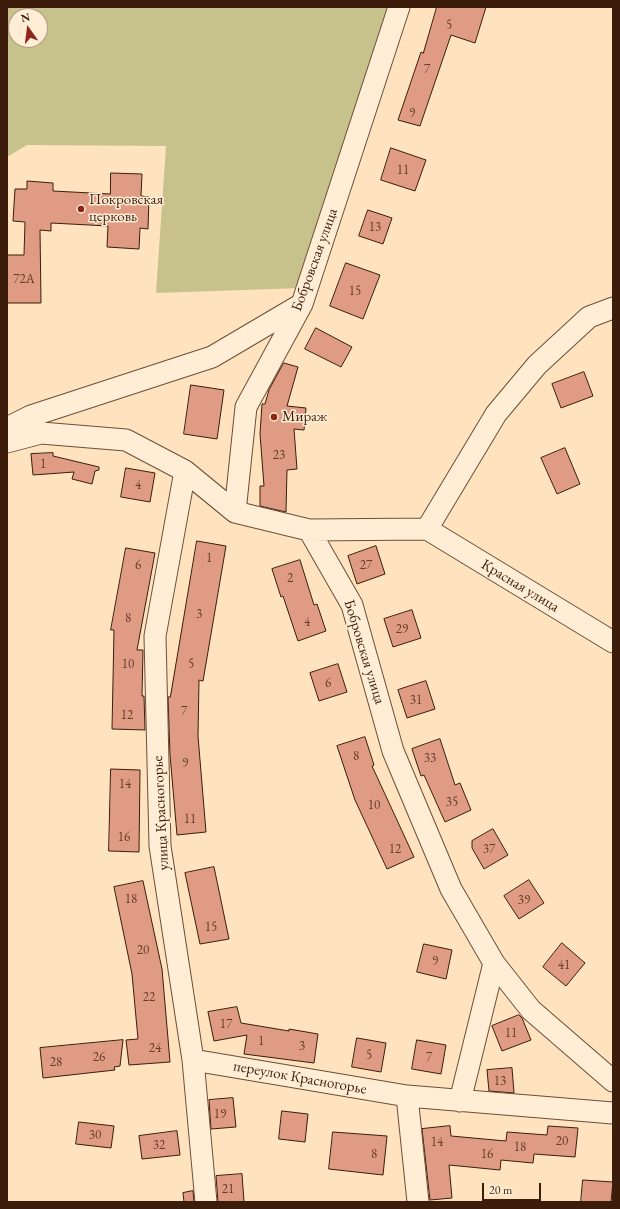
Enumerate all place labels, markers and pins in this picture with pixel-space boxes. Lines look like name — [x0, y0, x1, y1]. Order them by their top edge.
place label: Покровская церковь — [89, 191, 163, 226]
marker: Покровская церковь — [76, 204, 86, 214]
place label: Мираж — [282, 408, 327, 426]
marker: Мираж — [269, 412, 279, 422]

